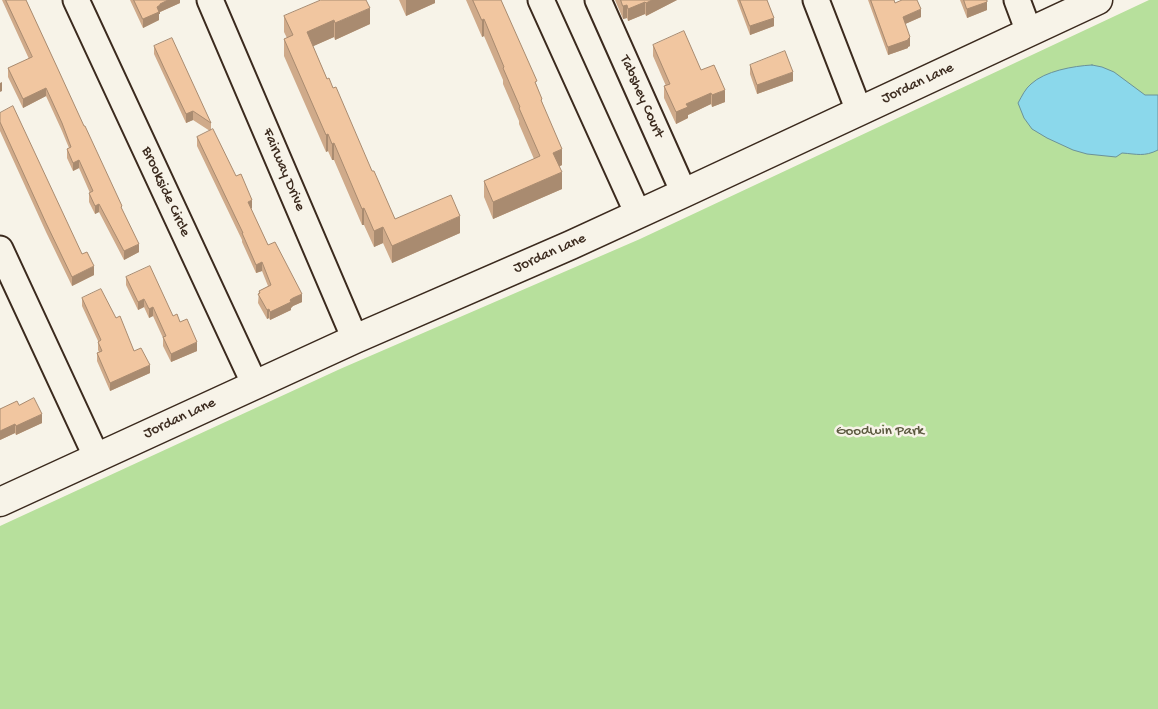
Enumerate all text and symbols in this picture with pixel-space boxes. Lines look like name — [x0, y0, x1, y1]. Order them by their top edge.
street label: Tabshey Court — [615, 53, 667, 141]
street label: Jordan Lane — [879, 59, 957, 109]
street label: Fairway Drive — [257, 126, 309, 214]
street label: Brookside Circle — [136, 144, 194, 240]
street label: Jordan Lane — [511, 230, 589, 278]
street label: Jordan Lane — [141, 394, 219, 444]
park label: Goodwin Park — [836, 423, 924, 441]

